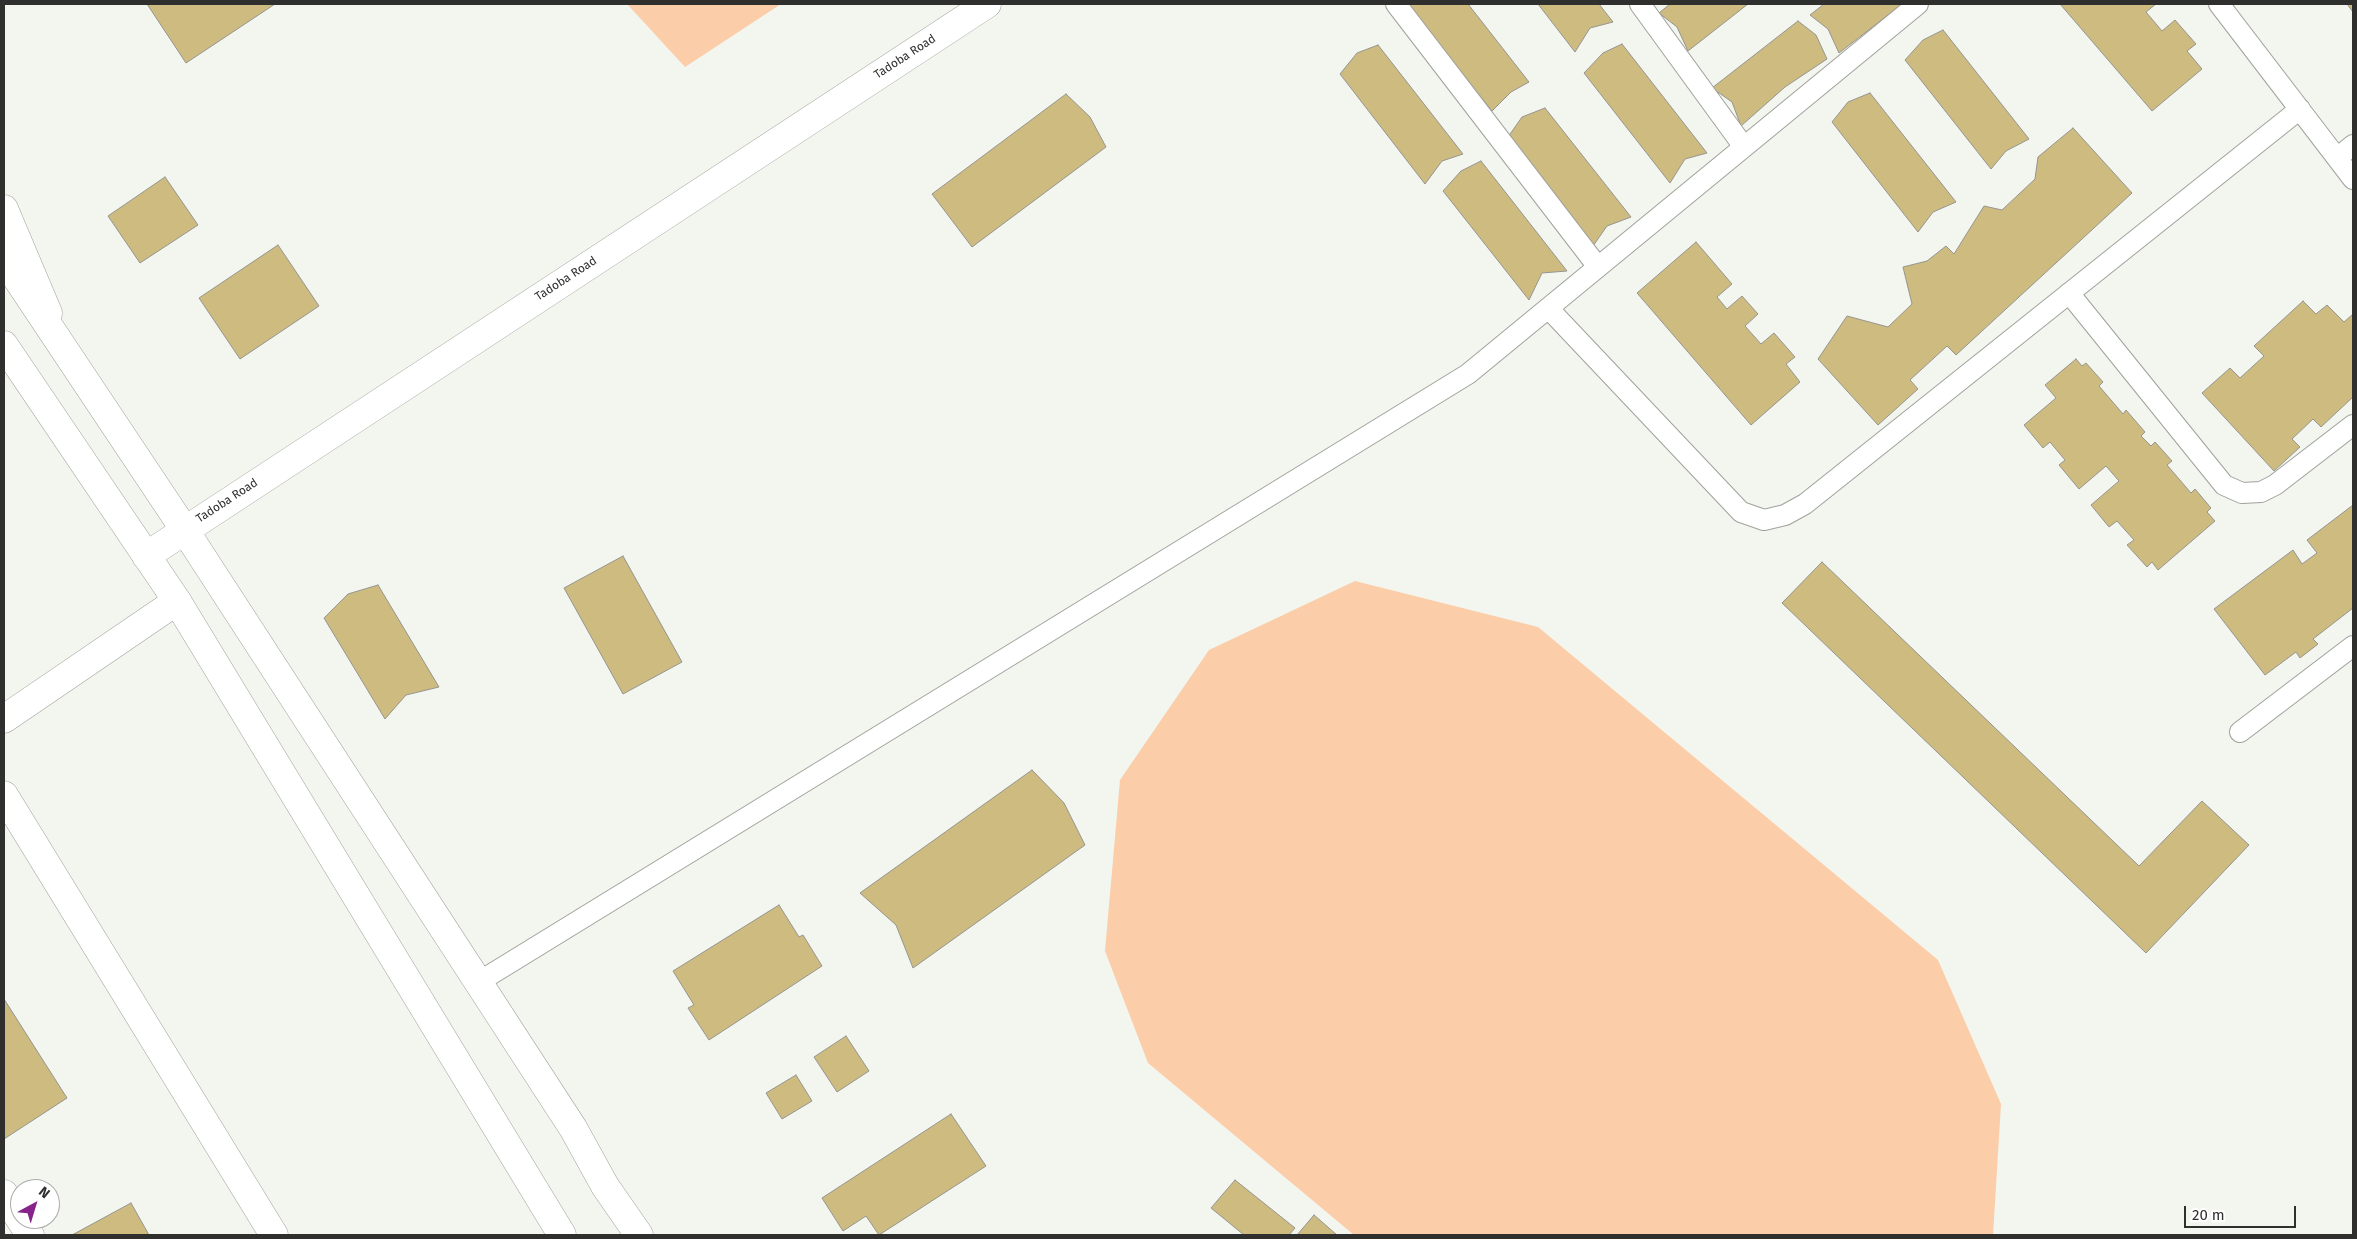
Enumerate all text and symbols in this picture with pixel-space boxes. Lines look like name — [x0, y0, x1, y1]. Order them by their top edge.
street label: Tadoba Road — [871, 32, 939, 82]
street label: Tadoba Road — [532, 254, 600, 304]
street label: Tadoba Road — [193, 476, 261, 526]
north arrow — [10, 1179, 60, 1229]
text: N — [35, 1183, 53, 1202]
scale bar — [2187, 1196, 2300, 1228]
text: 20 m — [2192, 1206, 2225, 1224]

